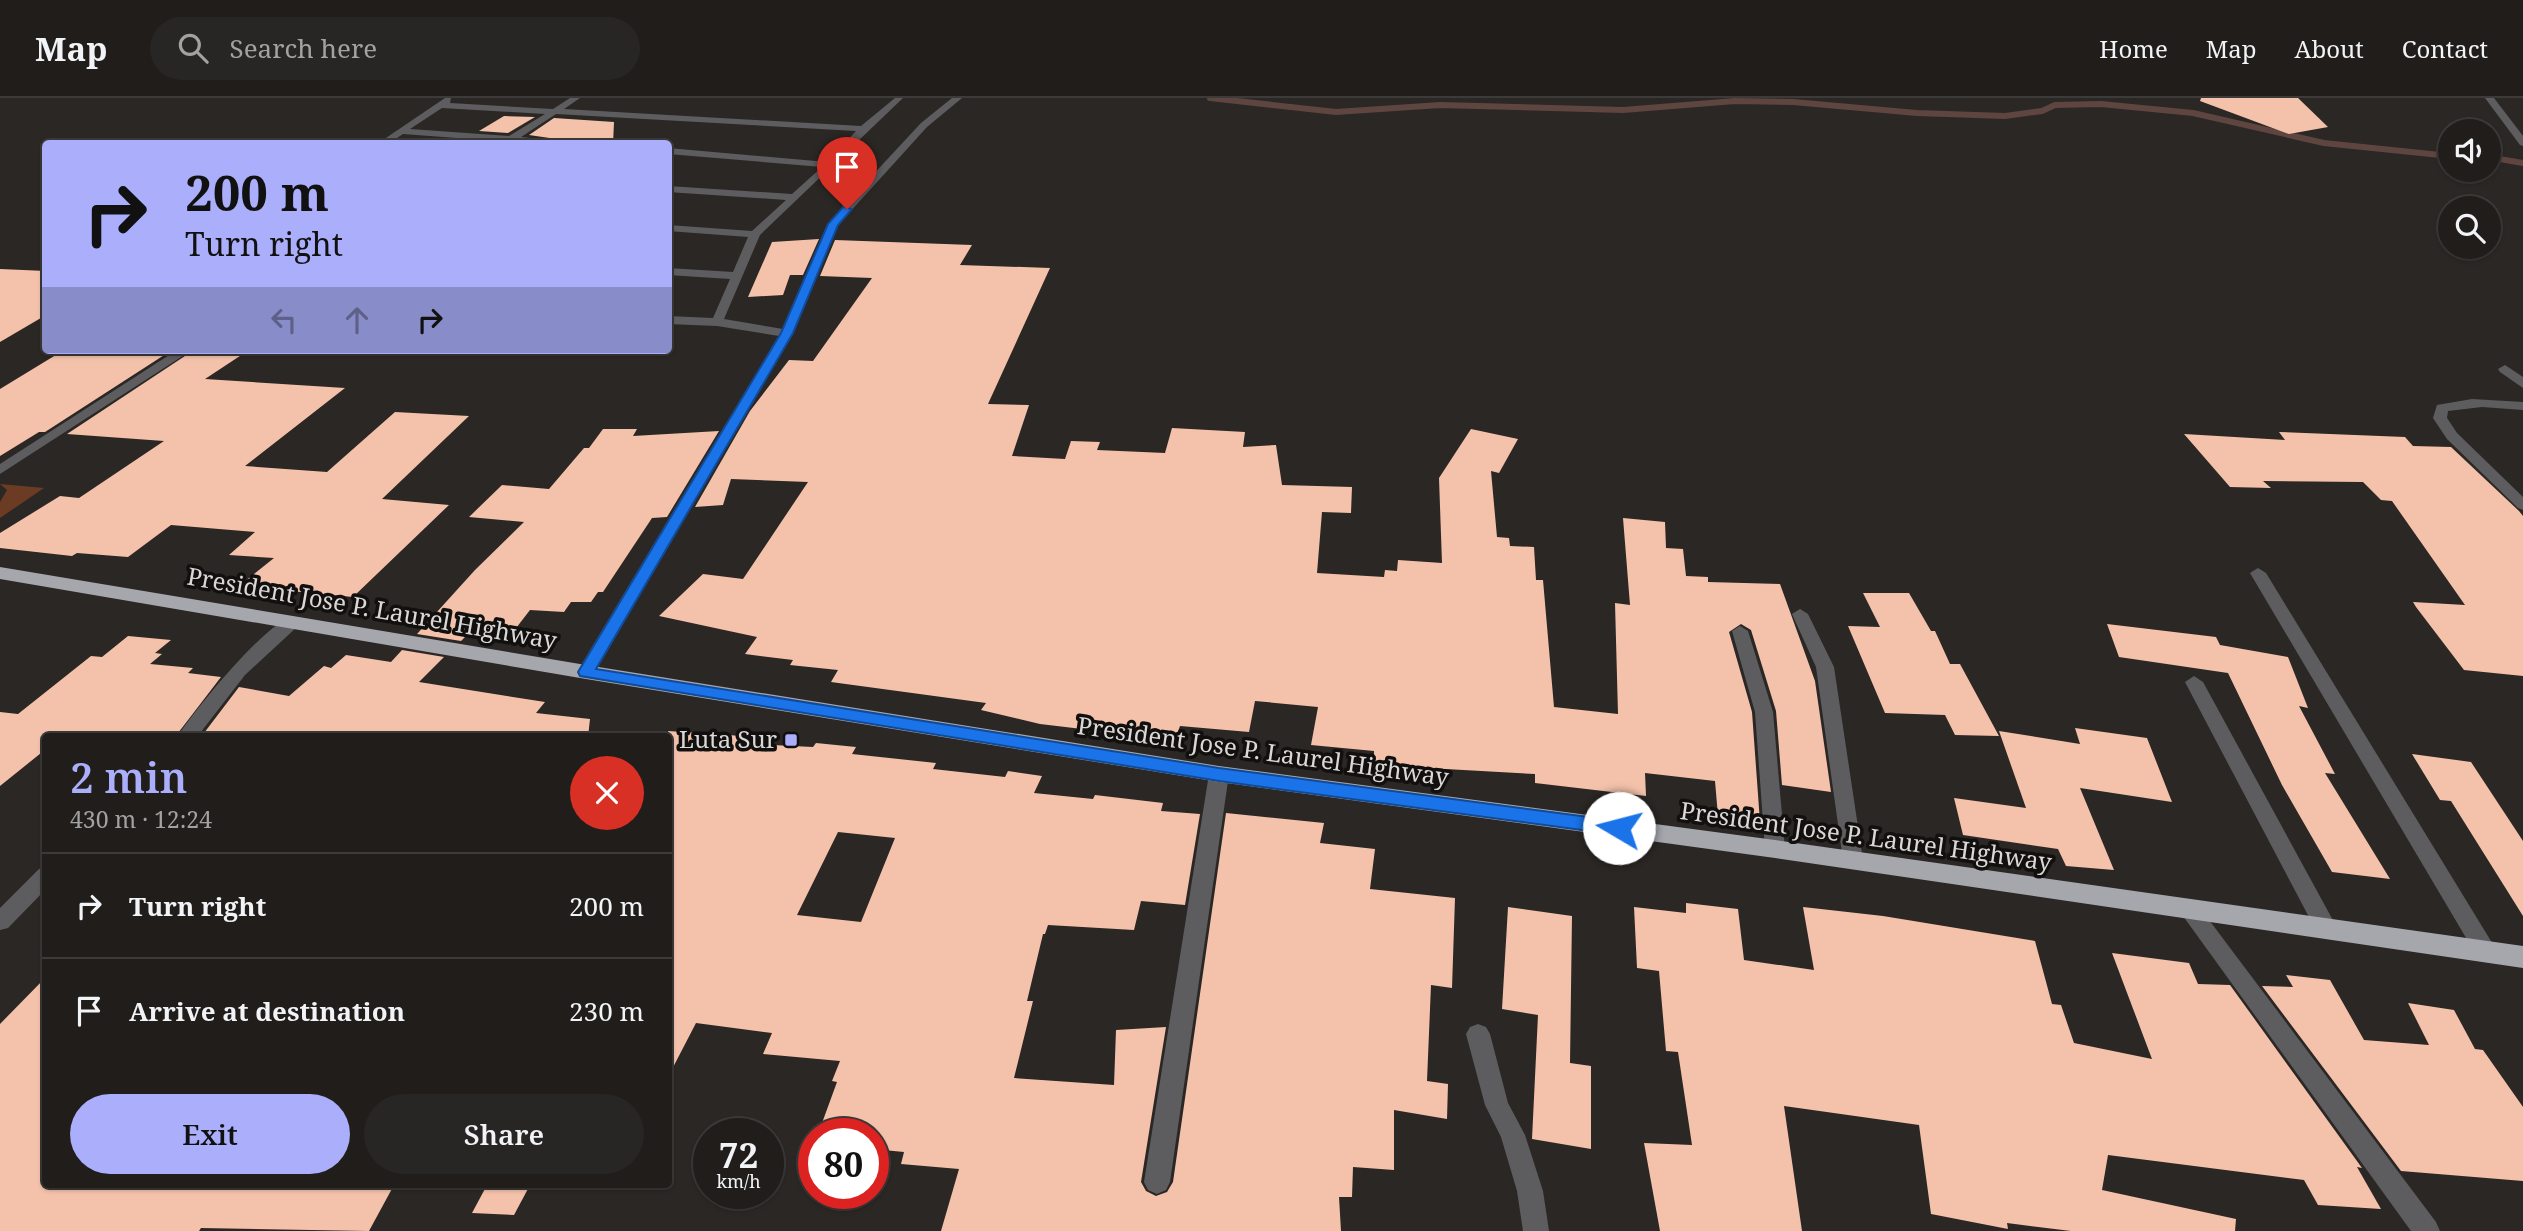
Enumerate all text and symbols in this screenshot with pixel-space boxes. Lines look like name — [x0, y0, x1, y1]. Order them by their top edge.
search box — [150, 17, 640, 80]
text: Map — [35, 26, 108, 71]
icon: search — [174, 29, 212, 67]
text: Search here — [230, 30, 377, 66]
text: Home — [2099, 32, 2168, 65]
text: Map — [2206, 32, 2257, 65]
text: About — [2295, 32, 2364, 65]
text: Contact — [2402, 32, 2488, 65]
map controls — [2438, 119, 2501, 259]
button: sound — [2438, 119, 2501, 182]
pin — [817, 137, 877, 209]
icon: arrive — [828, 148, 866, 186]
text: 200 m — [185, 159, 329, 225]
icon: right — [70, 168, 161, 259]
button: search — [2438, 196, 2501, 259]
text: Turn right — [185, 222, 343, 265]
icon: left — [265, 301, 303, 339]
icon: ahead — [338, 301, 376, 339]
icon: right — [411, 301, 449, 339]
street label: President Jose P. Laurel Highway — [185, 559, 560, 656]
street label: President Jose P. Laurel Highway — [1075, 708, 1451, 793]
place label: Luta Sur — [679, 722, 777, 755]
marker: Luta Sur — [783, 732, 799, 748]
text: 2 min — [70, 748, 187, 805]
button: close — [570, 756, 644, 830]
position arrow — [1582, 791, 1656, 865]
street label: President Jose P. Laurel Highway — [1678, 793, 2054, 878]
text: 430 m · 12:24 — [70, 803, 212, 835]
icon: right — [70, 887, 108, 925]
text: Turn right — [129, 888, 266, 924]
text: 200 m — [569, 888, 644, 924]
icon: arrive — [70, 992, 108, 1030]
text: Arrive at destination — [129, 993, 405, 1029]
text: 230 m — [569, 993, 644, 1029]
button: Exit — [70, 1094, 350, 1174]
button: Share — [364, 1094, 644, 1174]
speed limit sign: 80 — [798, 1118, 889, 1209]
text: 72 — [719, 1131, 758, 1178]
text: km/h — [716, 1169, 761, 1193]

